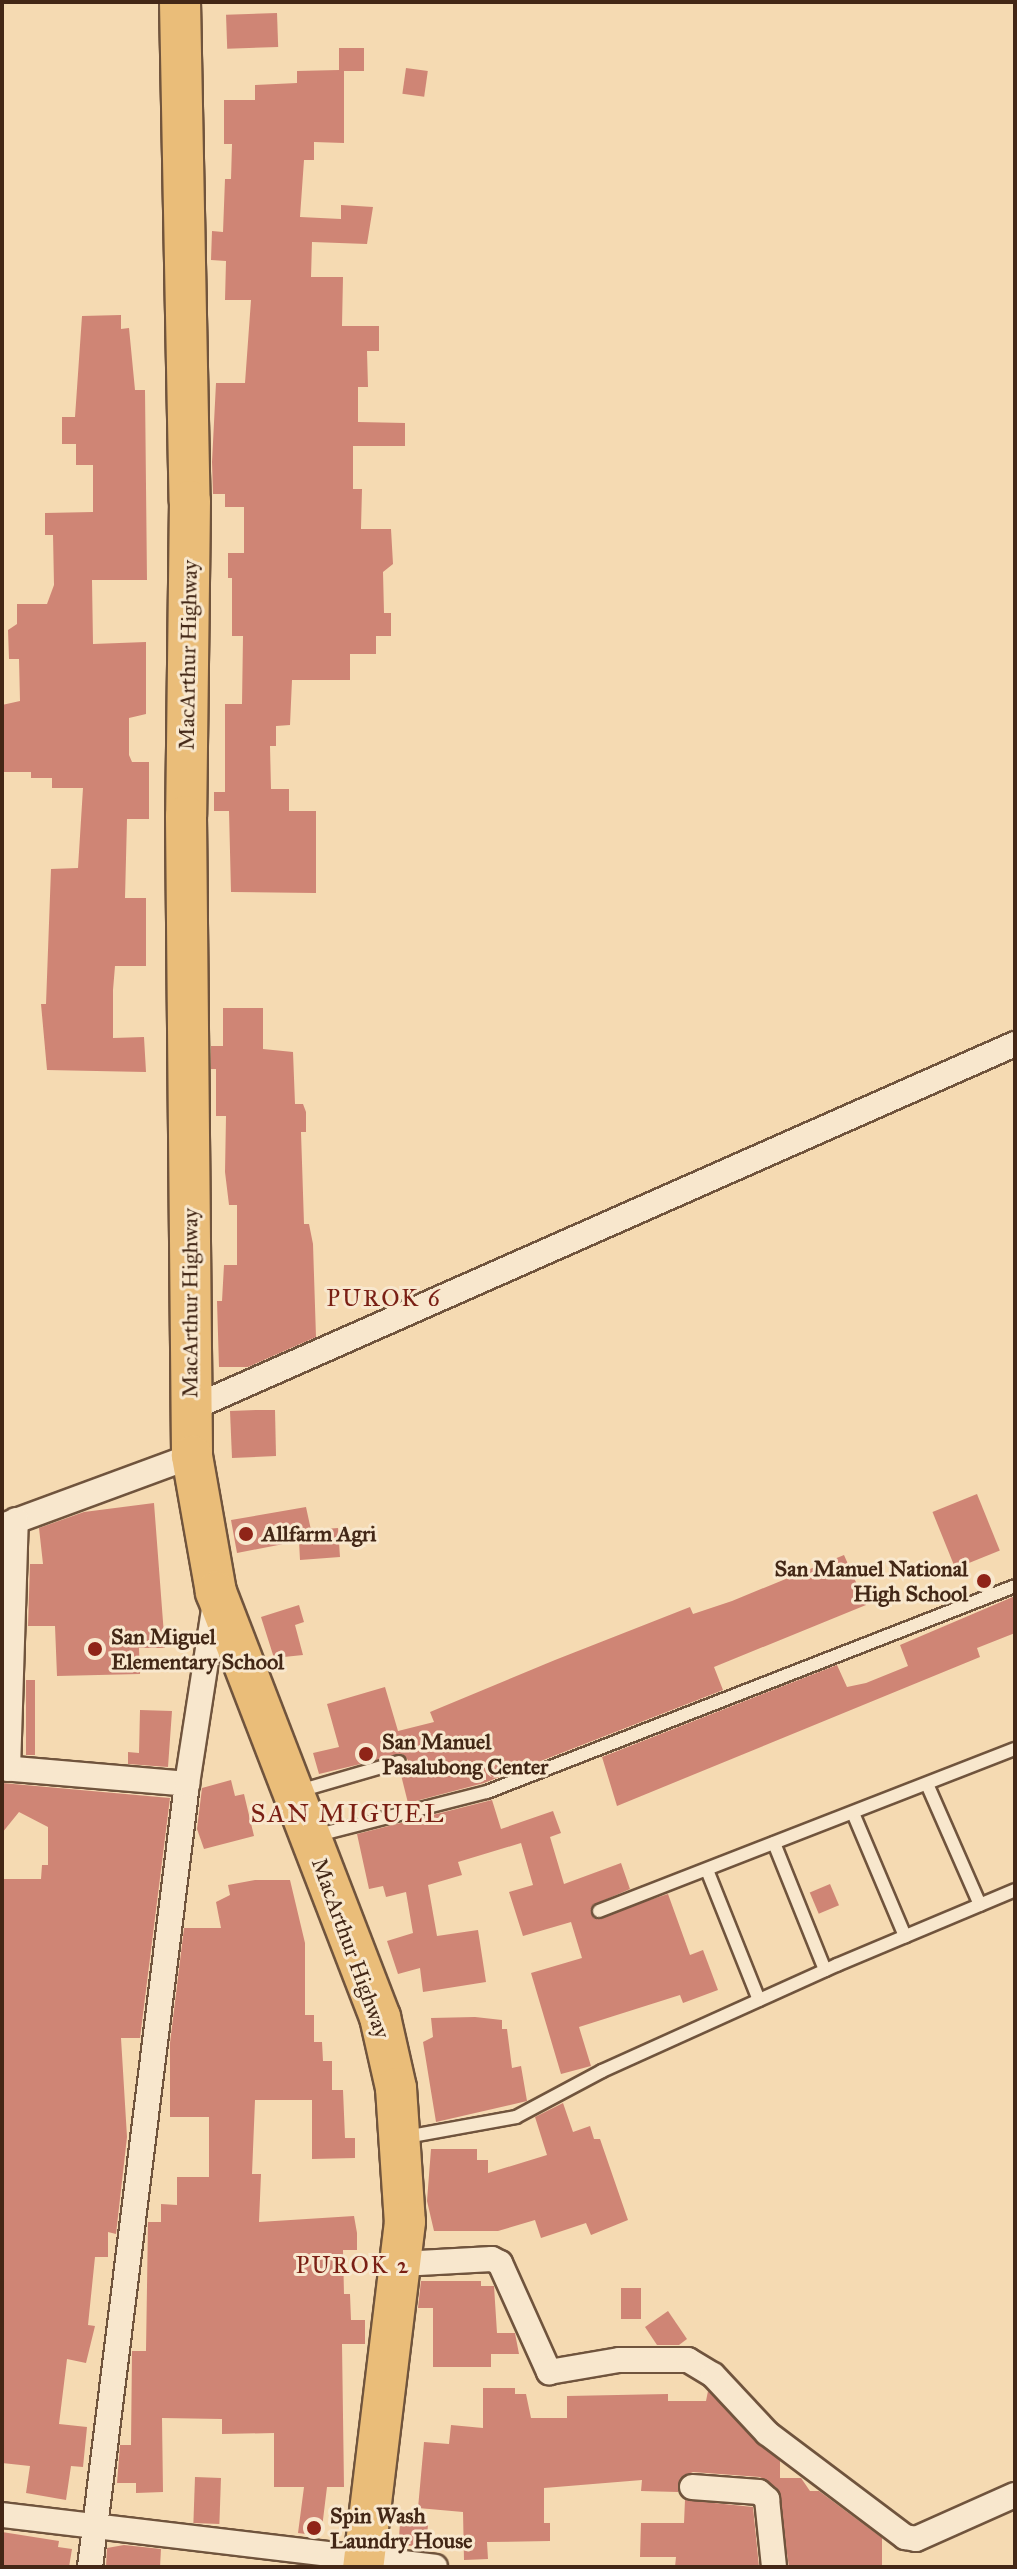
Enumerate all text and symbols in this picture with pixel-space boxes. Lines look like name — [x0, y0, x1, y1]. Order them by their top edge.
street label: MacArthur Highway — [173, 560, 203, 750]
street label: MacArthur Highway — [177, 1208, 203, 1398]
district label: PUROK 6 — [326, 1285, 442, 1313]
place label: Allfarm Agri — [262, 1521, 376, 1547]
marker: Allfarm Agri — [237, 1525, 255, 1543]
place label: San Manuel National High School — [775, 1555, 968, 1606]
marker: San Manuel National High School — [975, 1572, 993, 1590]
place label: San Miguel Elementary School — [111, 1623, 284, 1674]
marker: San Miguel Elementary School — [86, 1640, 104, 1658]
place label: San Manuel Pasalubong Center — [382, 1728, 548, 1780]
marker: San Manuel Pasalubong Center — [357, 1745, 375, 1763]
district label: SAN MIGUEL — [250, 1798, 446, 1830]
street label: MacArthur Highway — [306, 1854, 396, 2042]
district label: PUROK 2 — [295, 2252, 411, 2280]
place label: Spin Wash Laundry House — [330, 2502, 472, 2554]
marker: Spin Wash Laundry House — [305, 2519, 323, 2537]

